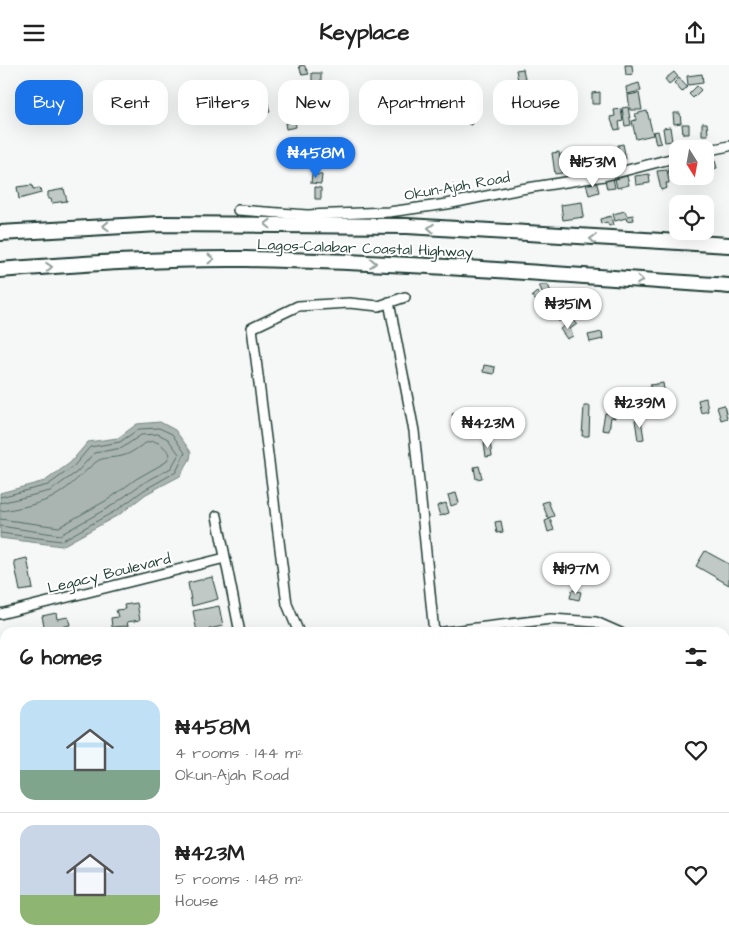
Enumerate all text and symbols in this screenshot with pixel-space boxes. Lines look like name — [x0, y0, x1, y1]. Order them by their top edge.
text: Keyplace — [319, 17, 410, 48]
icon: menu — [20, 19, 48, 47]
icon: share — [681, 19, 709, 47]
chip: Buy — [15, 80, 83, 125]
chip: Rent — [93, 80, 168, 125]
chip: Filters — [178, 80, 268, 125]
chip: New — [278, 80, 349, 125]
chip: Apartment — [359, 80, 483, 125]
chip: House — [493, 80, 578, 125]
pin: ₦458M — [281, 137, 351, 179]
north arrow — [669, 140, 714, 185]
map controls — [669, 140, 714, 240]
text: ₦458M — [287, 142, 345, 164]
pin: ₦153M — [558, 145, 628, 188]
text: ₦153M — [570, 151, 616, 173]
street label: Okun-Ajah Road — [403, 167, 512, 206]
button: locate — [669, 195, 714, 240]
one-way arrow — [264, 219, 272, 230]
one-way arrow — [102, 220, 110, 231]
one-way arrow — [427, 222, 435, 233]
one-way arrow — [589, 233, 597, 244]
street label: Lagos-Calabar Coastal Highway — [257, 234, 473, 264]
one-way arrow — [207, 254, 215, 265]
one-way arrow — [370, 258, 378, 269]
one-way arrow — [45, 261, 53, 272]
one-way arrow — [637, 275, 645, 286]
pin: ₦351M — [533, 287, 603, 330]
text: ₦351M — [545, 293, 591, 315]
pin: ₦239M — [605, 387, 675, 429]
text: ₦239M — [614, 392, 666, 414]
pin: ₦423M — [453, 407, 523, 449]
text: ₦423M — [462, 412, 514, 434]
street label: Legacy Boulevard — [45, 548, 173, 600]
pin: ₦197M — [541, 553, 611, 595]
text: ₦197M — [553, 558, 599, 580]
text: 6 homes — [20, 643, 102, 672]
icon: filters — [682, 643, 710, 671]
text: ₦458M — [175, 713, 250, 742]
icon: home — [60, 720, 120, 780]
icon: heart — [682, 736, 710, 764]
text: 4 rooms · 144 m² — [175, 742, 303, 764]
text: Okun-Ajah Road — [175, 764, 289, 786]
text: ₦423M — [175, 839, 245, 868]
icon: home — [60, 845, 120, 905]
icon: heart — [682, 861, 710, 889]
text: 5 rooms · 148 m² — [175, 868, 303, 890]
text: House — [175, 890, 219, 912]

